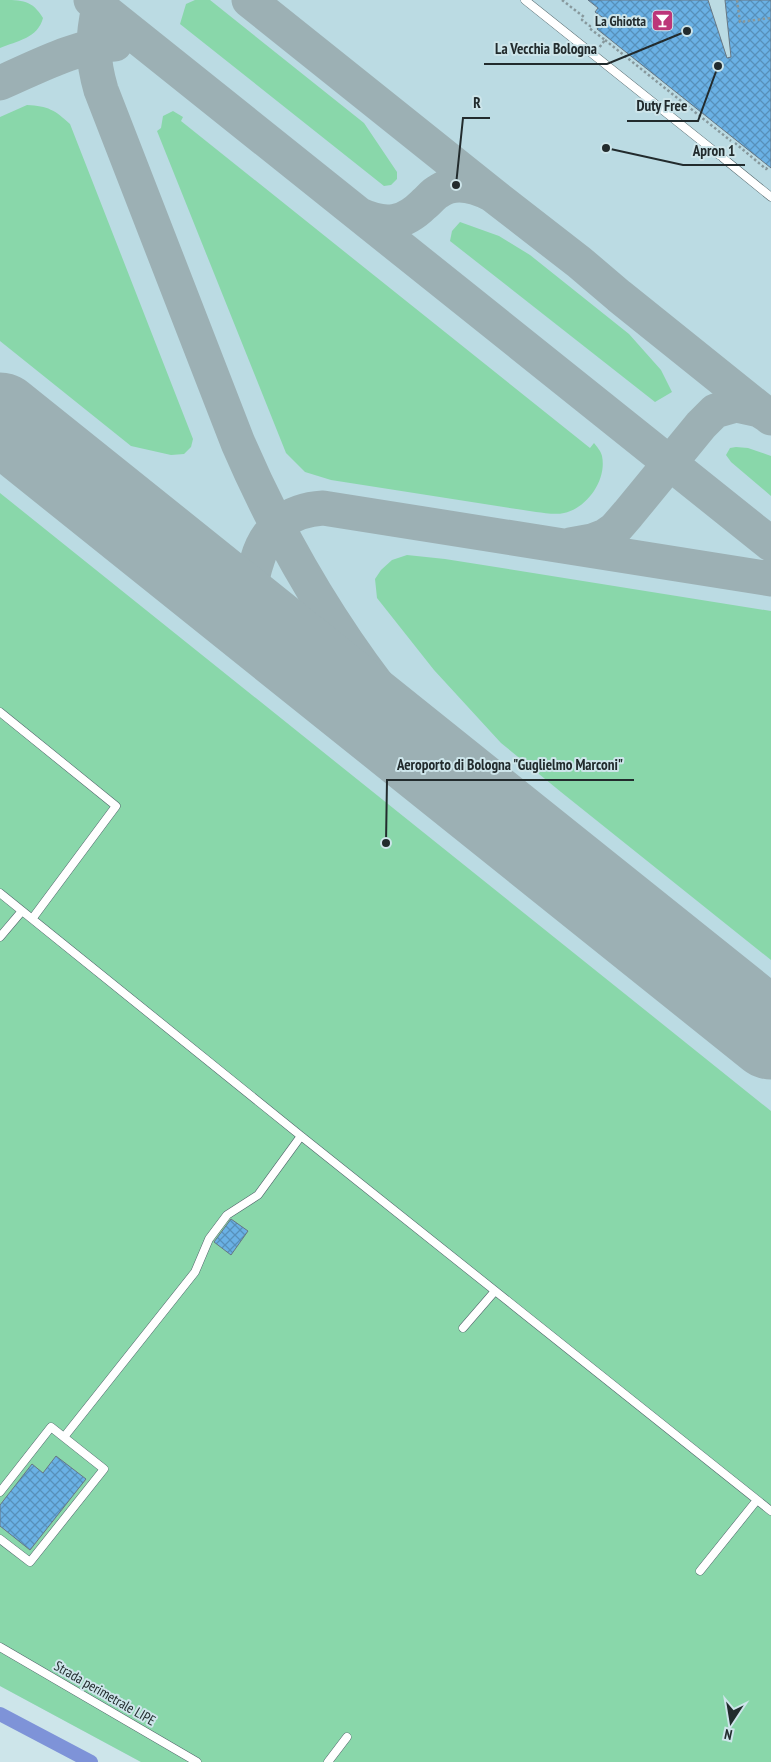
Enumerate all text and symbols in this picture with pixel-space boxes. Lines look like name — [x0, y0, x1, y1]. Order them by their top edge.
bar icon: La Ghiotta — [650, 9, 674, 33]
place label: La Ghiotta — [595, 12, 646, 30]
callout: La Vecchia Bologna — [484, 34, 607, 64]
text: La Vecchia Bologna — [495, 39, 597, 58]
callout: R — [463, 88, 490, 118]
callout: Duty Free — [627, 91, 698, 121]
text: R — [473, 93, 481, 112]
text: Duty Free — [637, 96, 687, 115]
callout: Apron 1 — [683, 135, 745, 165]
text: Apron 1 — [692, 141, 735, 160]
callout: Aeroporto di Bologna "Guglielmo Marconi" — [387, 750, 634, 780]
text: Aeroporto di Bologna "Guglielmo Marconi" — [396, 755, 623, 774]
street label: Strada perimetrale LIPE — [51, 1657, 159, 1729]
north arrow — [706, 1697, 756, 1747]
text: N — [723, 1725, 734, 1744]

